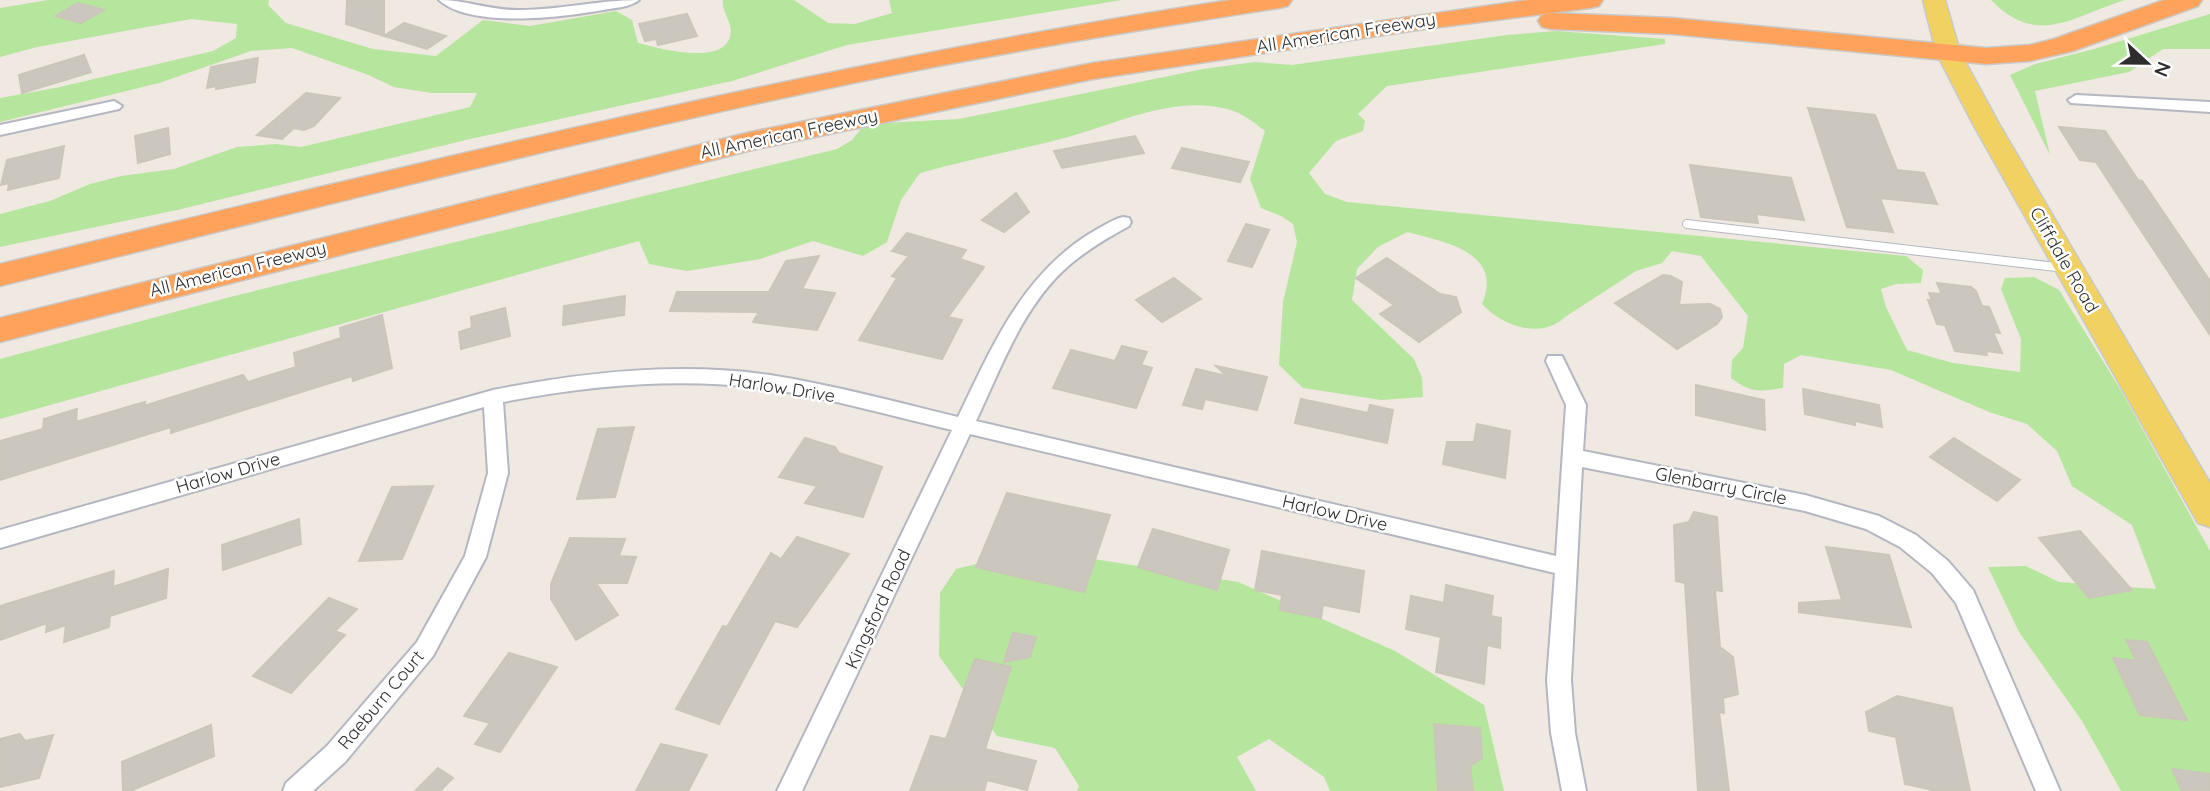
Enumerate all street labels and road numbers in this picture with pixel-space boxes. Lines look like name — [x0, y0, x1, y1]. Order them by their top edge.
street label: All American Freeway — [1255, 7, 1437, 58]
street label: All American Freeway — [698, 103, 880, 164]
street label: Cliffdale Road — [2025, 203, 2104, 317]
street label: All American Freeway — [147, 235, 328, 302]
street label: Harlow Drive — [727, 368, 837, 407]
street label: Harlow Drive — [173, 447, 283, 498]
street label: Glenbarry Circle — [1653, 461, 1789, 510]
street label: Harlow Drive — [1280, 489, 1390, 536]
street label: Kingsford Road — [840, 545, 915, 672]
street label: Raeburn Court — [332, 645, 429, 754]

